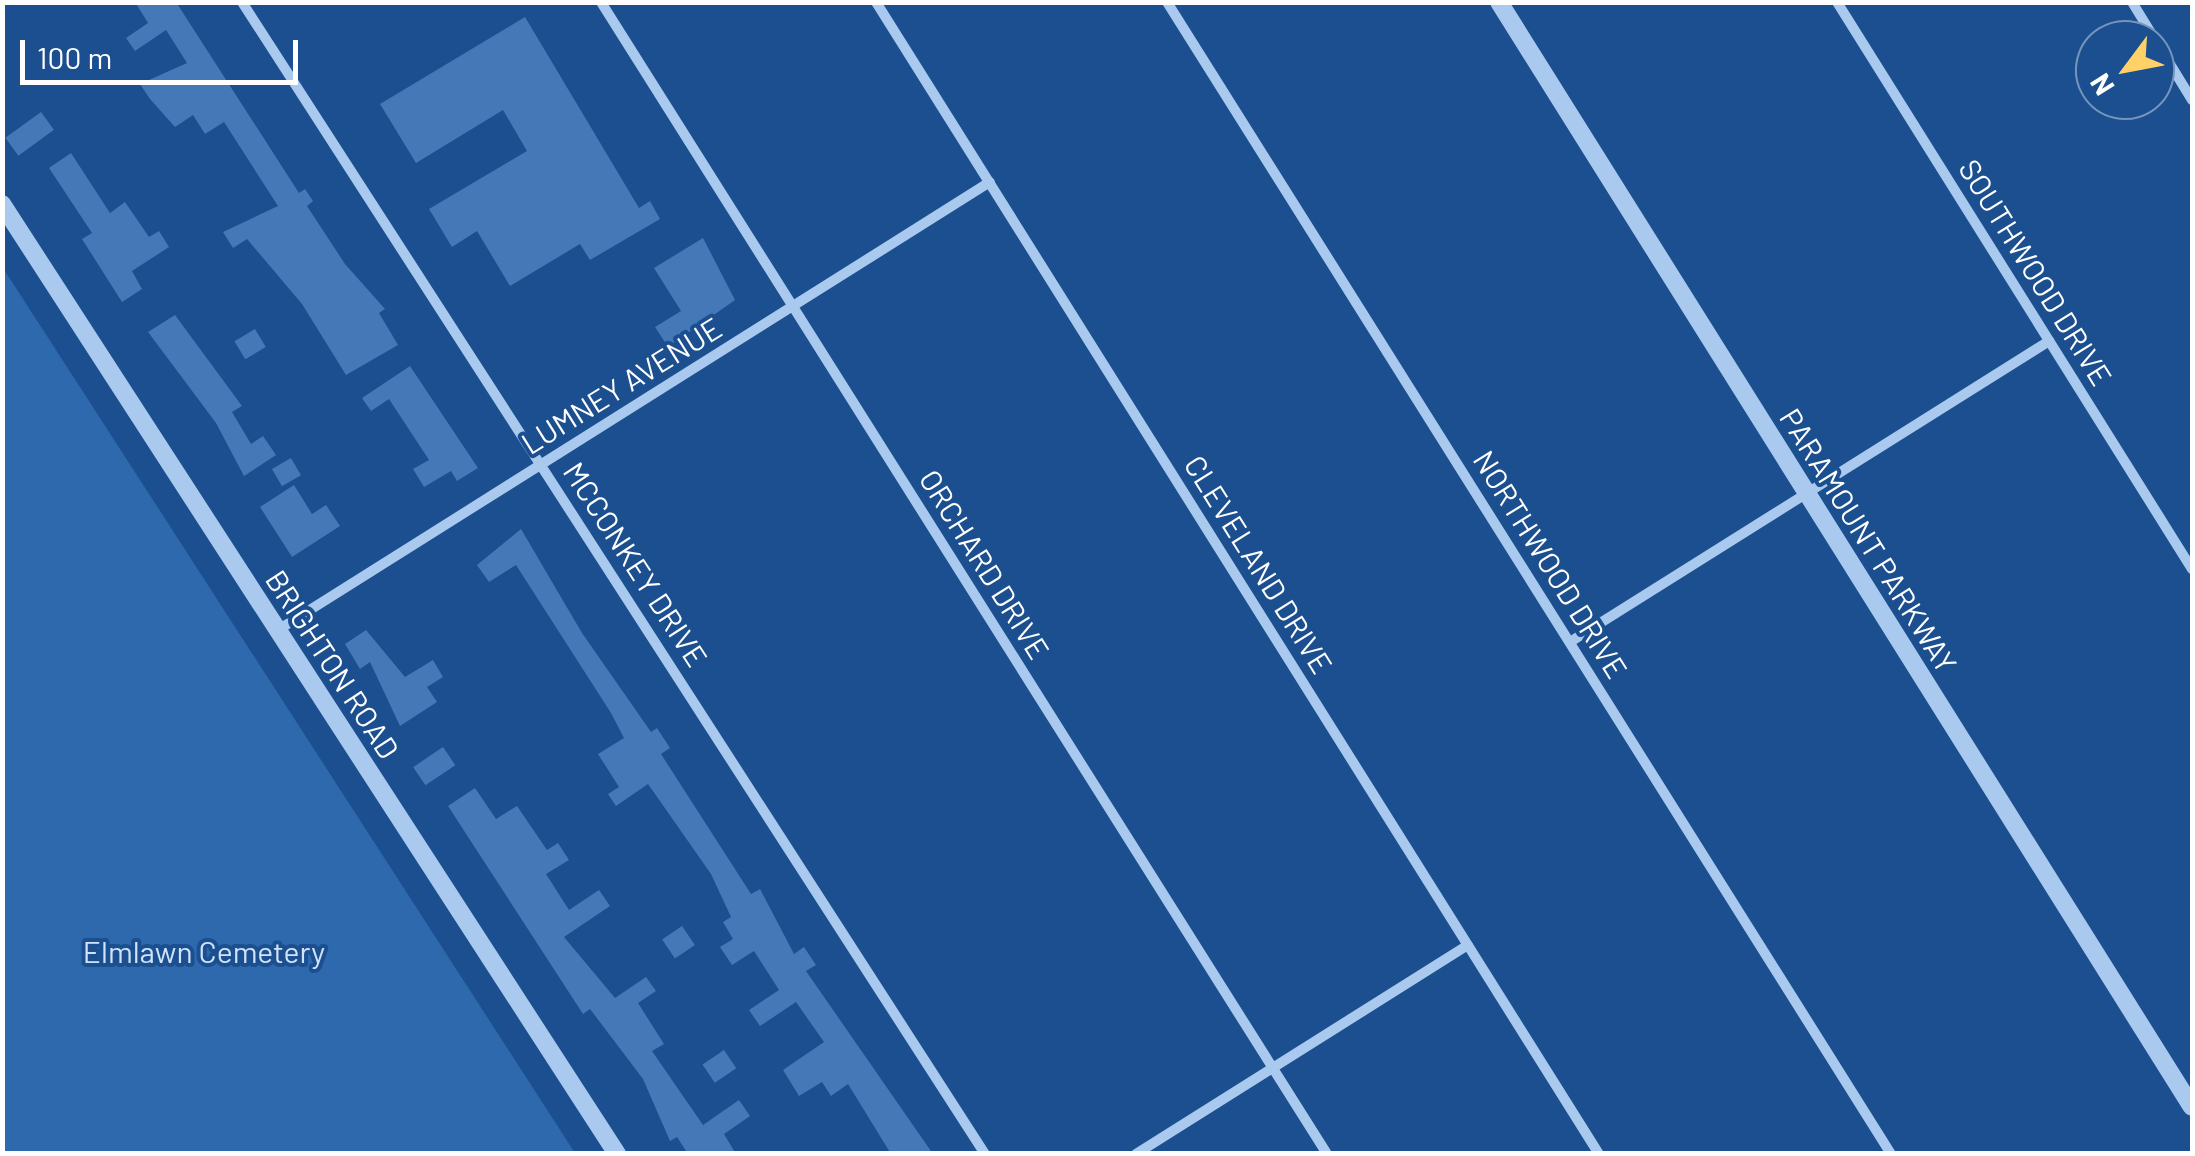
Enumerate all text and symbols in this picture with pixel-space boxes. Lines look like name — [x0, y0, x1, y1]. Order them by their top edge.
scale bar — [25, 20, 302, 82]
north arrow — [2075, 20, 2175, 120]
text: 100 m — [37, 39, 112, 75]
text: N — [2082, 68, 2121, 102]
street label: SOUTHWOOD DRIVE — [1952, 152, 2120, 392]
street label: LUMNEY AVENUE — [514, 309, 728, 461]
street label: PARAMOUNT PARKWAY — [1773, 401, 1965, 679]
street label: NORTHWOOD DRIVE — [1466, 444, 1636, 684]
street label: CLEVELAND DRIVE — [1177, 448, 1341, 680]
street label: MCCONKEY DRIVE — [557, 455, 715, 673]
street label: ORCHARD DRIVE — [912, 463, 1058, 665]
street label: BRIGHTON ROAD — [259, 563, 407, 765]
park label: Elmlawn Cemetery — [83, 933, 325, 969]

